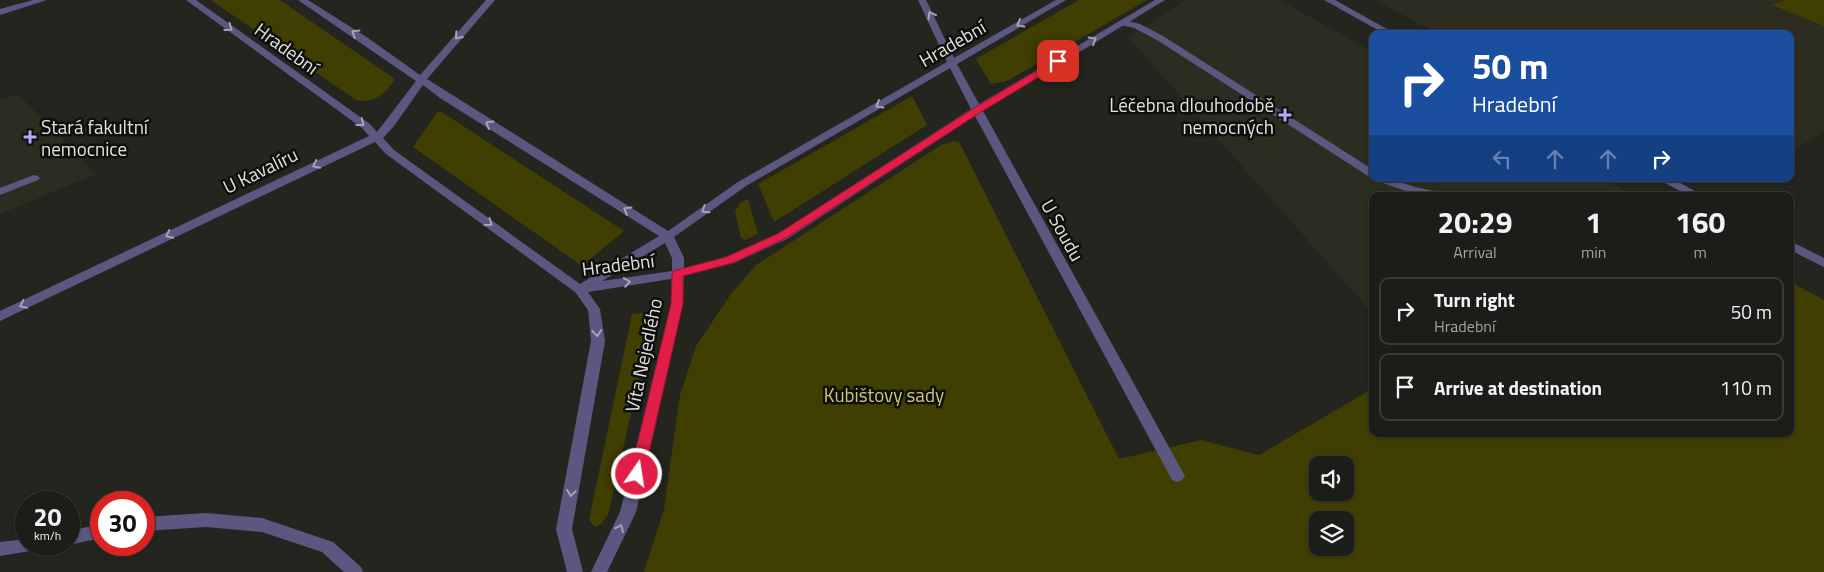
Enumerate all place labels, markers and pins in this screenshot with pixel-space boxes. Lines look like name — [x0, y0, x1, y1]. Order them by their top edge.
pin — [1037, 40, 1079, 82]
place label: Léčebna dlouhodobě nemocných — [1109, 90, 1274, 141]
marker: Léčebna dlouhodobě nemocných — [1278, 108, 1292, 122]
place label: Stará fakultní nemocnice — [41, 112, 150, 163]
marker: Stará fakultní nemocnice — [23, 130, 37, 144]

